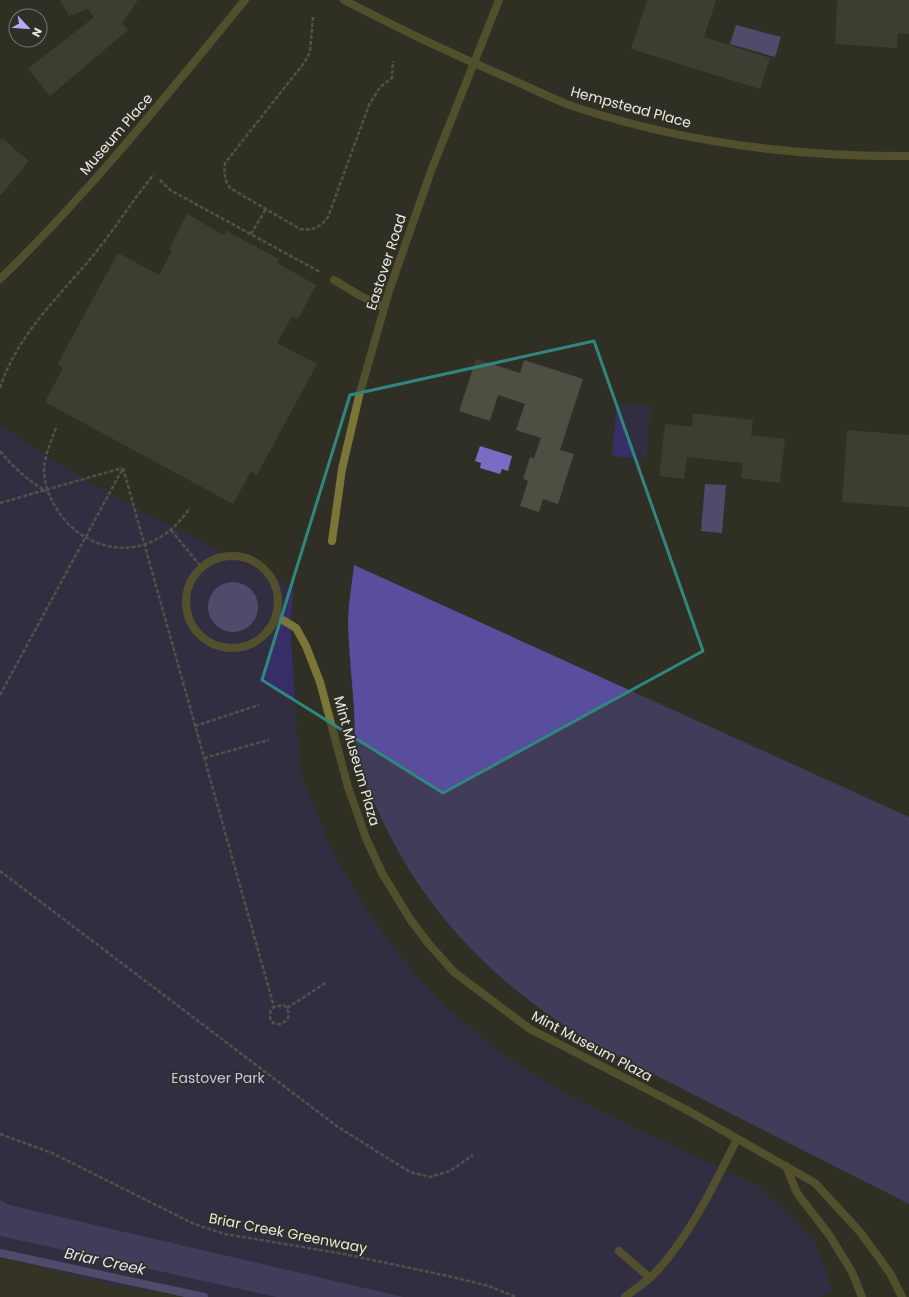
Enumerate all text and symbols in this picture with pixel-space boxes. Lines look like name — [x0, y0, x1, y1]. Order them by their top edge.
north arrow — [8, 8, 48, 48]
text: N — [28, 25, 46, 40]
street label: Hempstead Place — [568, 81, 694, 133]
street label: Museum Place — [75, 89, 157, 179]
street label: Eastover Road — [361, 211, 411, 313]
street label: Mint Museum Plaza — [329, 694, 385, 828]
street label: Mint Museum Plaza — [528, 1006, 656, 1086]
park label: Eastover Park — [171, 1068, 266, 1088]
street label: Briar Creek Greenwaay — [207, 1208, 369, 1258]
water label: Briar Creek — [63, 1242, 149, 1280]

